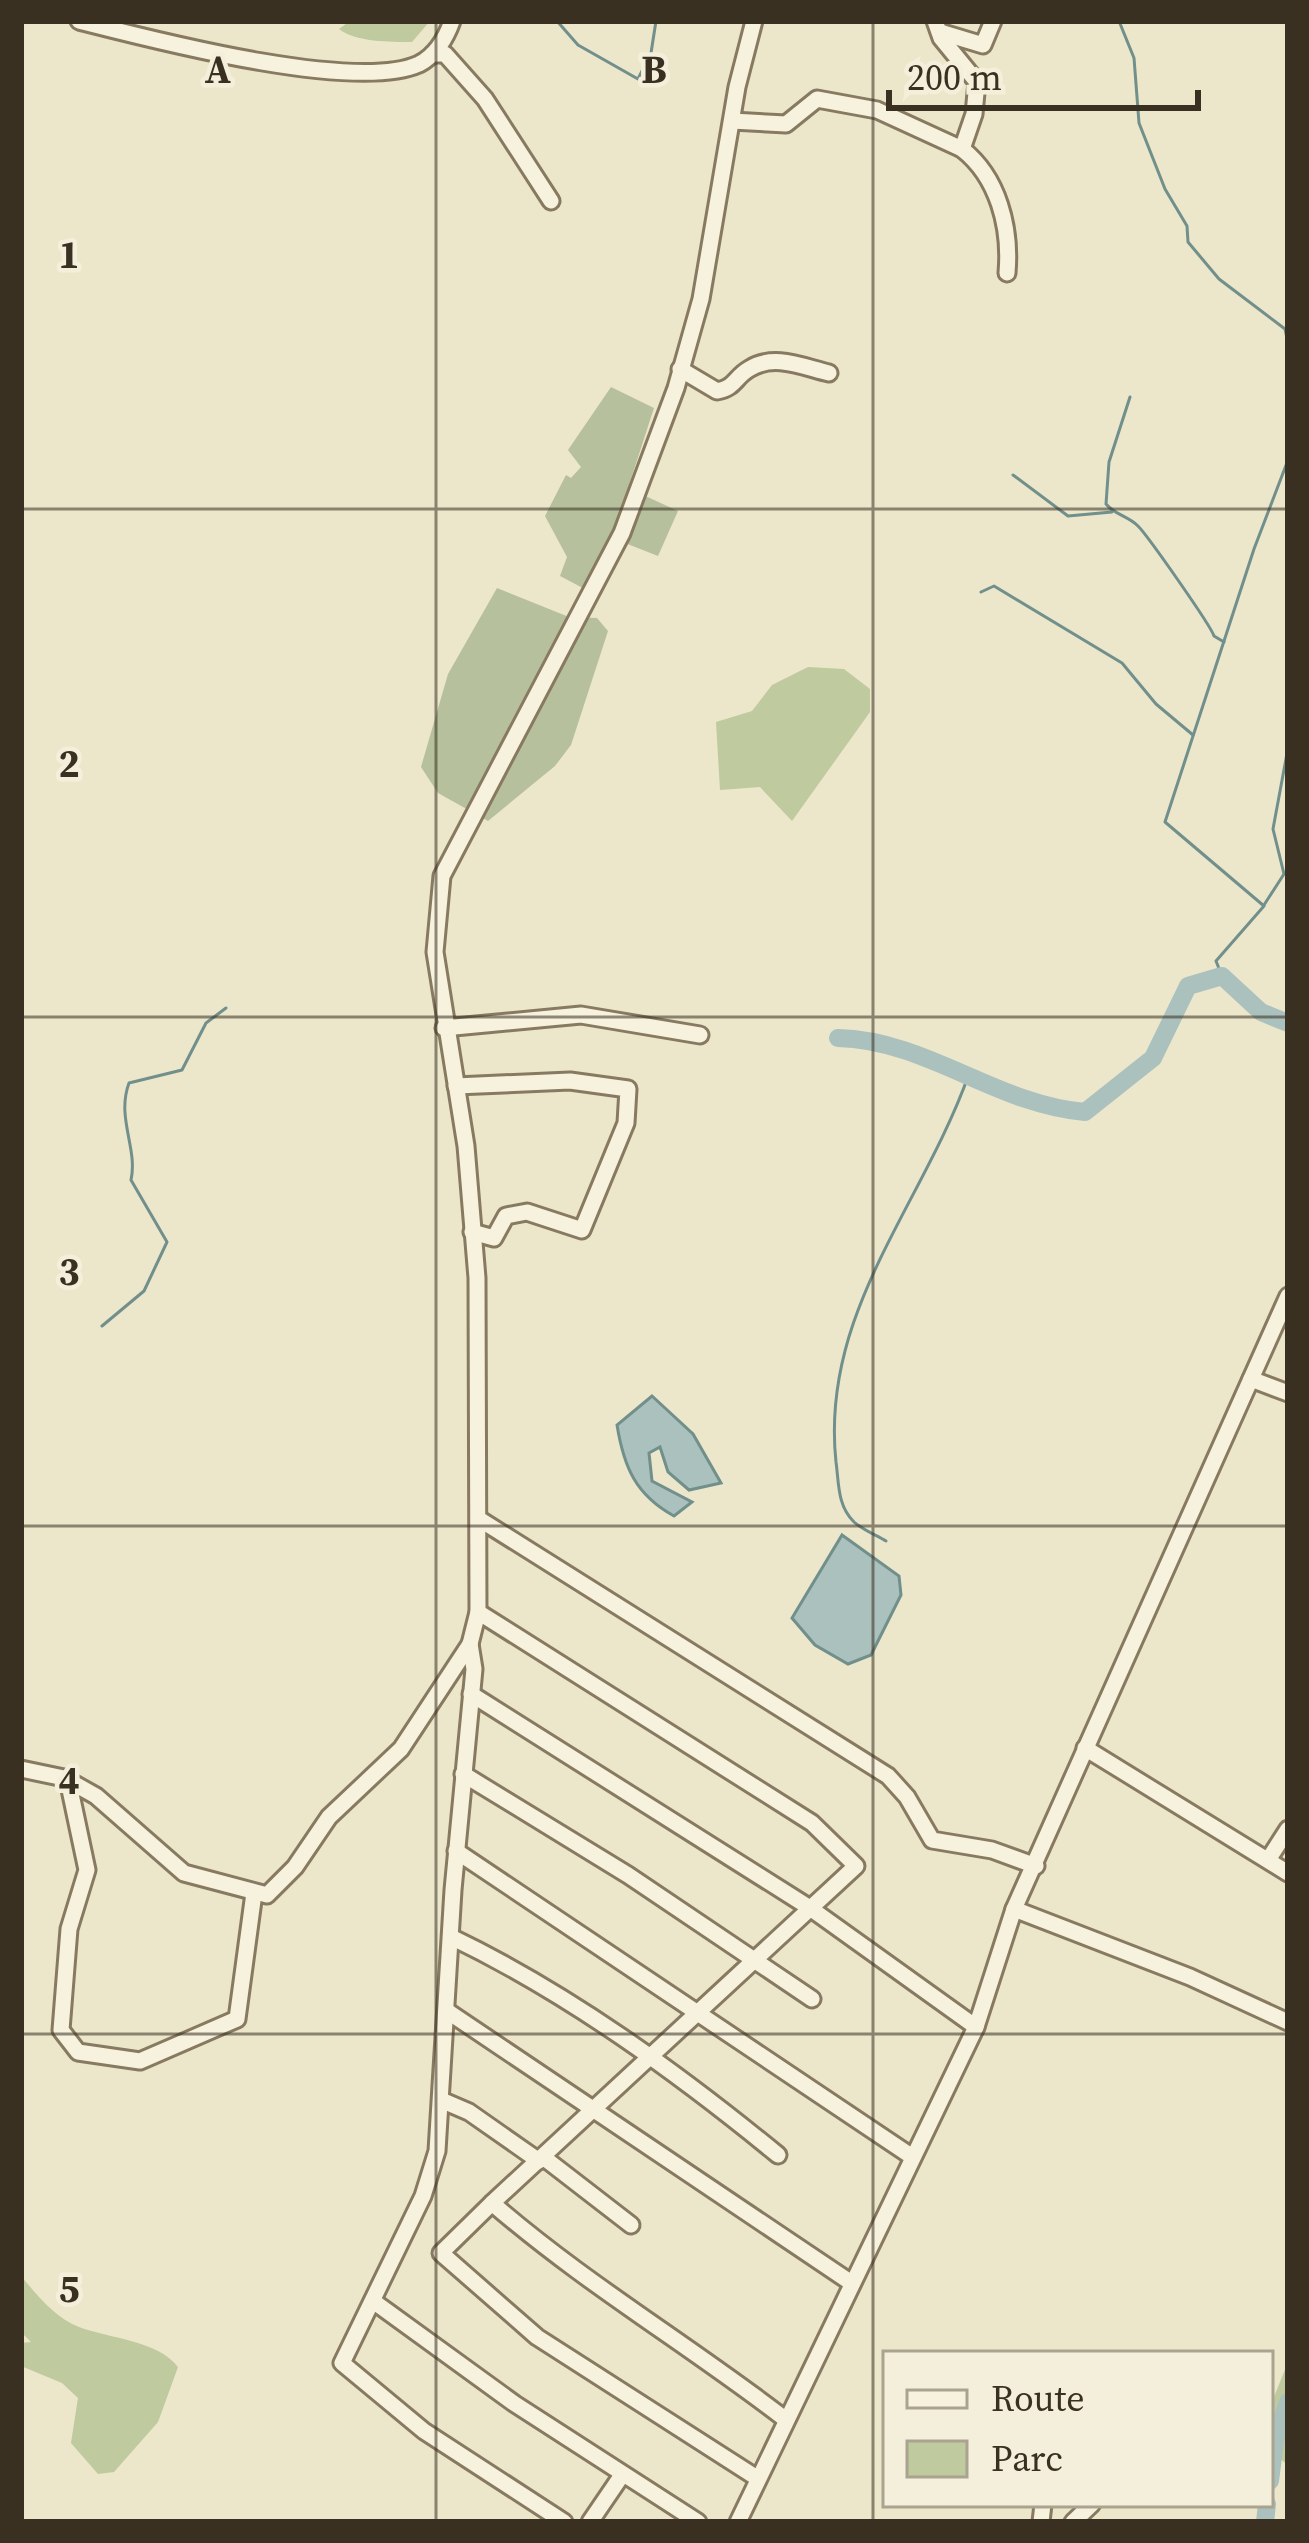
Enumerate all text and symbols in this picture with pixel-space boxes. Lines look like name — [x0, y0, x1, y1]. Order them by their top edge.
scale bar — [889, 36, 1198, 110]
text: A — [205, 43, 231, 96]
text: B — [641, 43, 667, 96]
text: 200 m — [907, 53, 1002, 102]
text: 1 — [58, 228, 80, 281]
text: 2 — [58, 737, 80, 790]
text: 3 — [58, 1245, 80, 1298]
text: 4 — [58, 1754, 80, 1807]
text: 5 — [58, 2262, 80, 2315]
legend — [883, 2351, 1273, 2507]
text: Route — [991, 2374, 1085, 2423]
text: Parc — [991, 2434, 1063, 2483]

